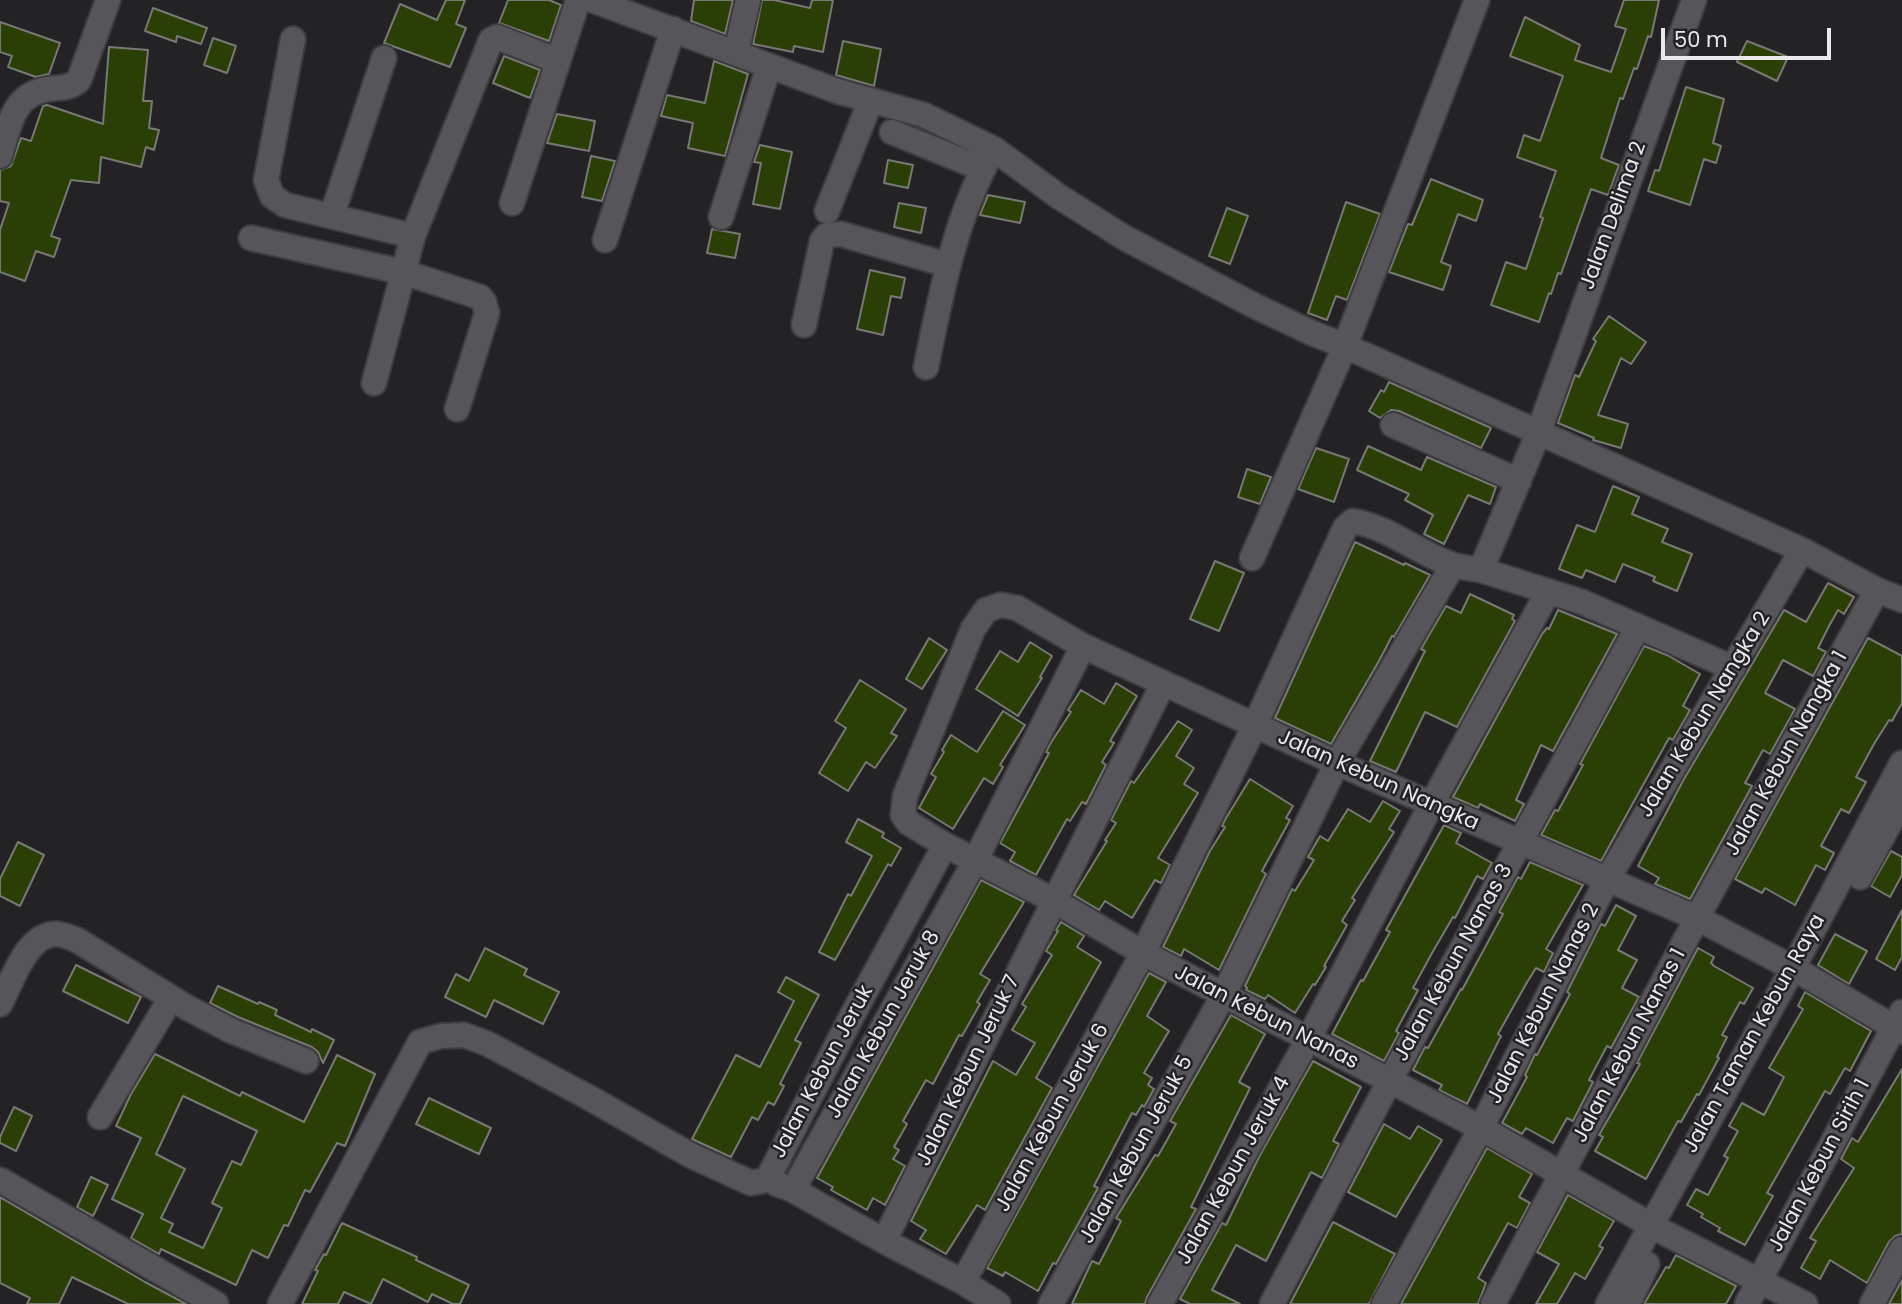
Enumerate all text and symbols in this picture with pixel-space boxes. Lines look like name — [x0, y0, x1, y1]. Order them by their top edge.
scale bar — [1664, 14, 1834, 58]
text: 50 m — [1674, 25, 1728, 54]
street label: Jalan Delima 2 — [1576, 139, 1652, 293]
street label: Jalan Kebun Nangka 2 — [1634, 608, 1776, 822]
street label: Jalan Kebun Nangka 1 — [1720, 647, 1854, 861]
street label: Jalan Kebun Nangka — [1273, 725, 1483, 837]
street label: Jalan Kebun Nanas 3 — [1389, 860, 1519, 1066]
street label: Jalan Kebun Nanas 2 — [1483, 900, 1605, 1108]
street label: Jalan Taman Kebun Raya — [1679, 910, 1831, 1158]
street label: Jalan Kebun Jeruk 8 — [822, 927, 946, 1123]
street label: Jalan Kebun Nanas 1 — [1568, 945, 1692, 1147]
street label: Jalan Kebun Nanas — [1170, 961, 1362, 1075]
street label: Jalan Kebun Jeruk 7 — [912, 971, 1026, 1171]
street label: Jalan Kebun Jeruk — [767, 981, 879, 1163]
street label: Jalan Kebun Jeruk 6 — [991, 1020, 1115, 1216]
street label: Jalan Kebun Jeruk 5 — [1075, 1052, 1199, 1248]
street label: Jalan Kebun Jeruk 4 — [1172, 1073, 1296, 1269]
street label: Jalan Kebun Sirih 1 — [1764, 1075, 1876, 1257]

